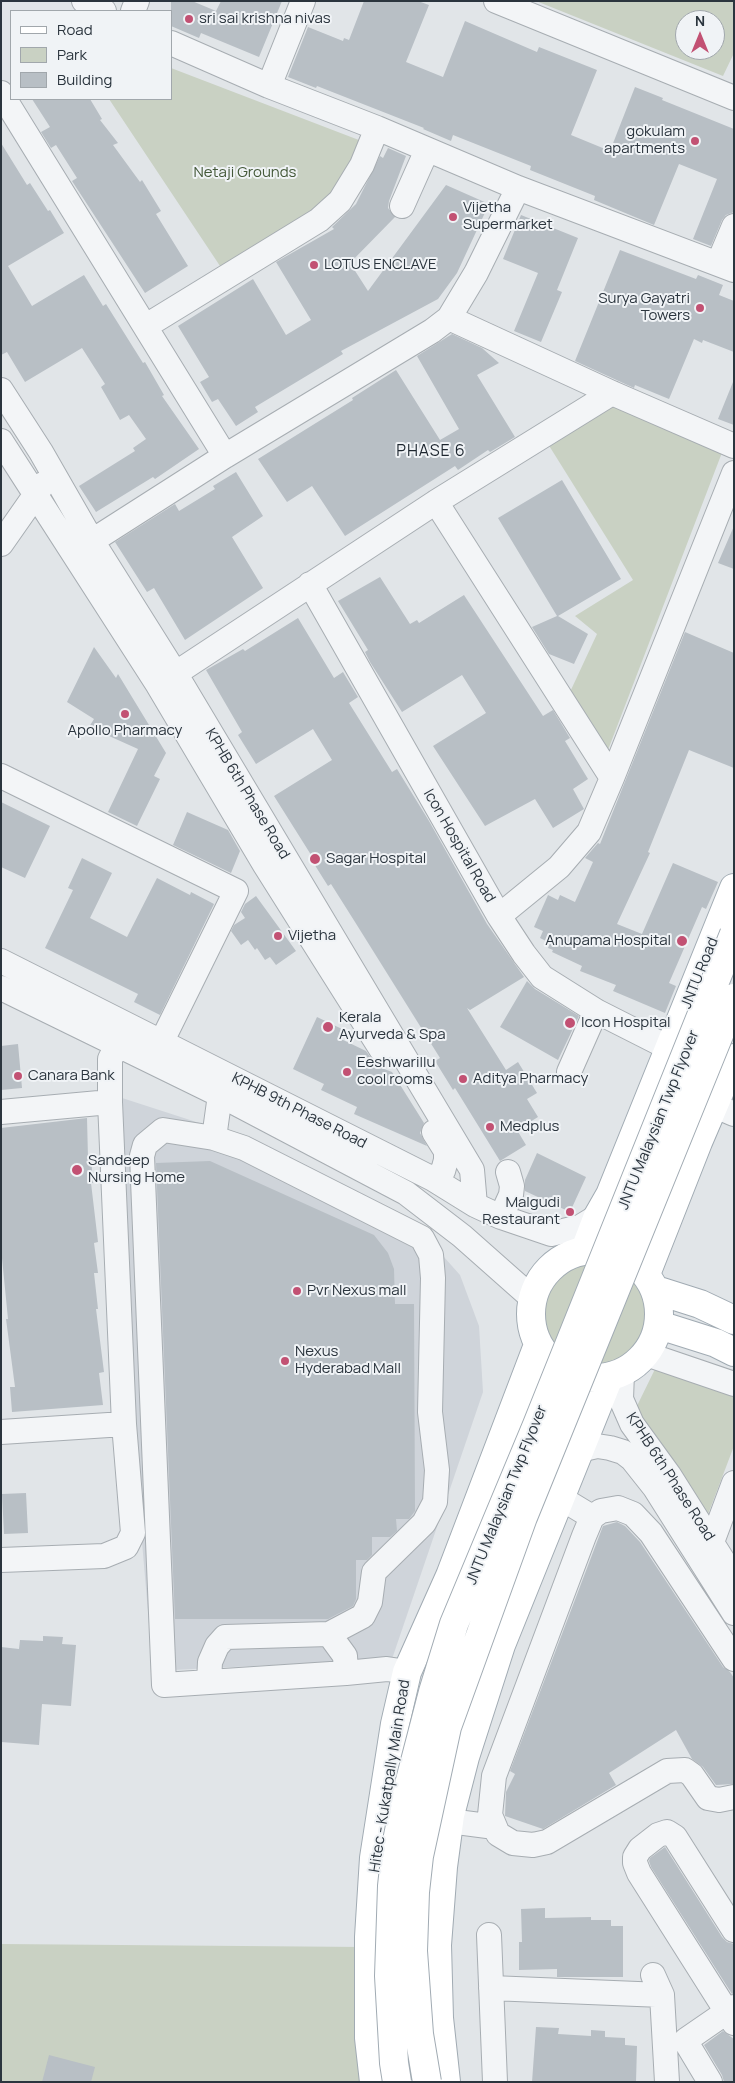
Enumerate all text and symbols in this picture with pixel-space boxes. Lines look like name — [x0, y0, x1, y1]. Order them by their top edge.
legend — [10, 10, 172, 100]
place label: sri sai krishna nivas — [199, 10, 331, 28]
north arrow — [675, 10, 725, 60]
text: N — [695, 11, 705, 30]
marker: sri sai krishna nivas — [183, 13, 195, 25]
text: Road — [57, 19, 93, 40]
text: Park — [57, 44, 87, 65]
text: Building — [57, 69, 112, 90]
place label: gokulam apartments — [604, 123, 685, 158]
marker: gokulam apartments — [689, 135, 701, 147]
park label: Netaji Grounds — [194, 164, 296, 182]
place label: Vijetha Supermarket — [463, 199, 553, 234]
marker: Vijetha Supermarket — [447, 211, 459, 223]
place label: LOTUS ENCLAVE — [324, 256, 436, 274]
marker: LOTUS ENCLAVE — [308, 259, 320, 271]
place label: Surya Gayatri Towers — [598, 290, 690, 325]
marker: Surya Gayatri Towers — [694, 302, 706, 314]
district label: PHASE 6 — [395, 442, 467, 462]
marker: Apollo Pharmacy — [119, 708, 131, 720]
place label: Apollo Pharmacy — [68, 722, 182, 740]
street label: KPHB 6th Phase Road — [201, 725, 293, 863]
street label: Icon Hospital Road — [419, 786, 499, 906]
place label: Sagar Hospital — [326, 850, 426, 868]
marker: Sagar Hospital — [308, 852, 322, 866]
place label: Vijetha — [288, 927, 336, 945]
marker: Vijetha — [272, 930, 284, 942]
place label: Anupama Hospital — [545, 932, 671, 950]
marker: Anupama Hospital — [675, 934, 689, 948]
street label: JNTU Road — [678, 935, 722, 1011]
place label: Kerala Ayurveda & Spa — [339, 1009, 446, 1044]
place label: Icon Hospital — [581, 1014, 671, 1032]
marker: Icon Hospital — [563, 1016, 577, 1030]
marker: Kerala Ayurveda & Spa — [321, 1020, 335, 1034]
street label: JNTU Malaysian Twp Flyover — [615, 1028, 703, 1212]
place label: Eeshwarillu cool rooms — [357, 1054, 435, 1089]
marker: Eeshwarillu cool rooms — [341, 1066, 353, 1078]
place label: Canara Bank — [28, 1067, 115, 1085]
street label: KPHB 9th Phase Road — [228, 1069, 370, 1153]
marker: Canara Bank — [12, 1070, 24, 1082]
place label: Aditya Pharmacy — [473, 1070, 588, 1088]
marker: Aditya Pharmacy — [457, 1073, 469, 1085]
place label: Medplus — [500, 1118, 559, 1136]
marker: Medplus — [484, 1121, 496, 1133]
place label: Sandeep Nursing Home — [88, 1152, 185, 1187]
marker: Sandeep Nursing Home — [70, 1163, 84, 1177]
place label: Malgudi Restaurant — [482, 1194, 560, 1229]
marker: Malgudi Restaurant — [564, 1206, 576, 1218]
place label: Pvr Nexus mall — [307, 1282, 407, 1300]
marker: Pvr Nexus mall — [291, 1285, 303, 1297]
place label: Nexus Hyderabad Mall — [295, 1343, 401, 1378]
marker: Nexus Hyderabad Mall — [279, 1355, 291, 1367]
street label: JNTU Malaysian Twp Flyover — [463, 1403, 551, 1587]
street label: KPHB 6th Phase Road — [622, 1410, 718, 1544]
street label: Hitec - Kukatpally Main Road — [366, 1678, 414, 1874]

